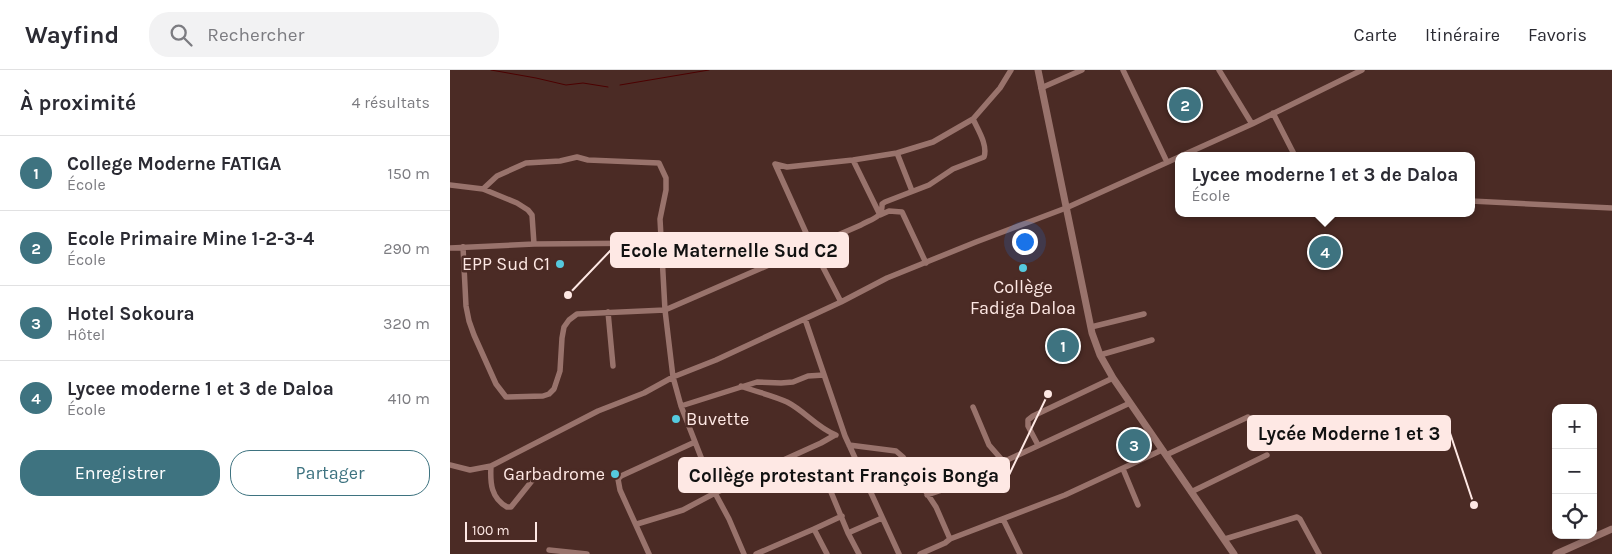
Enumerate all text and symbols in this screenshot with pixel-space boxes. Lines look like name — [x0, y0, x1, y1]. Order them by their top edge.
search box — [149, 12, 499, 57]
text: Wayfind — [25, 21, 119, 49]
icon: search — [167, 21, 195, 49]
text: Rechercher — [207, 24, 304, 46]
text: Carte — [1354, 24, 1397, 46]
text: Itinéraire — [1425, 24, 1500, 46]
text: Favoris — [1528, 24, 1587, 46]
pin: 2 — [1169, 86, 1201, 124]
text: À proximité — [20, 91, 136, 115]
text: 4 résultats — [351, 93, 430, 112]
popup — [1175, 152, 1475, 217]
text: College Moderne FATIGA — [67, 153, 281, 175]
text: 1 — [33, 164, 39, 183]
text: 150 m — [387, 164, 430, 183]
text: Lycee moderne 1 et 3 de Daloa — [1192, 164, 1458, 186]
text: École — [67, 175, 106, 194]
text: École — [1192, 186, 1230, 205]
text: Ecole Primaire Mine 1-2-3-4 — [67, 228, 314, 250]
your location — [1012, 229, 1038, 255]
callout: Ecole Maternelle Sud C2 — [611, 233, 848, 267]
pin: 4 — [1309, 233, 1341, 271]
text: 2 — [31, 239, 41, 258]
text: 290 m — [383, 239, 430, 258]
text: Ecole Maternelle Sud C2 — [620, 240, 838, 262]
text: École — [67, 250, 106, 269]
place label: EPP Sud C1 — [462, 253, 550, 275]
marker: EPP Sud C1 — [554, 258, 566, 270]
marker: Collège Fadiga Daloa — [1017, 262, 1029, 274]
place label: Collège Fadiga Daloa — [970, 276, 1076, 319]
text: Hotel Sokoura — [67, 303, 195, 325]
text: 3 — [31, 314, 41, 333]
text: 320 m — [383, 314, 430, 333]
text: Hôtel — [67, 325, 105, 344]
pin: 1 — [1047, 327, 1079, 365]
text: Lycee moderne 1 et 3 de Daloa — [67, 378, 334, 400]
text: 4 — [31, 389, 41, 408]
text: 410 m — [388, 389, 430, 408]
text: École — [67, 400, 106, 419]
map controls — [1552, 404, 1597, 539]
button: + — [1552, 404, 1597, 449]
place label: Buvette — [686, 408, 749, 430]
marker: Buvette — [670, 413, 682, 425]
callout: Lycée Moderne 1 et 3 — [1248, 416, 1450, 450]
text: Lycée Moderne 1 et 3 — [1258, 423, 1440, 445]
pin: 3 — [1118, 426, 1150, 464]
button: − — [1552, 449, 1597, 494]
button: Enregistrer — [20, 450, 220, 496]
button: Partager — [230, 450, 430, 496]
callout: Collège protestant François Bonga — [679, 458, 1009, 492]
place label: Garbadrome — [503, 463, 605, 485]
text: Collège protestant François Bonga — [689, 465, 999, 487]
marker: Garbadrome — [609, 468, 621, 480]
button: locate — [1552, 494, 1597, 539]
scale bar — [465, 519, 538, 542]
text: 100 m — [472, 522, 510, 539]

